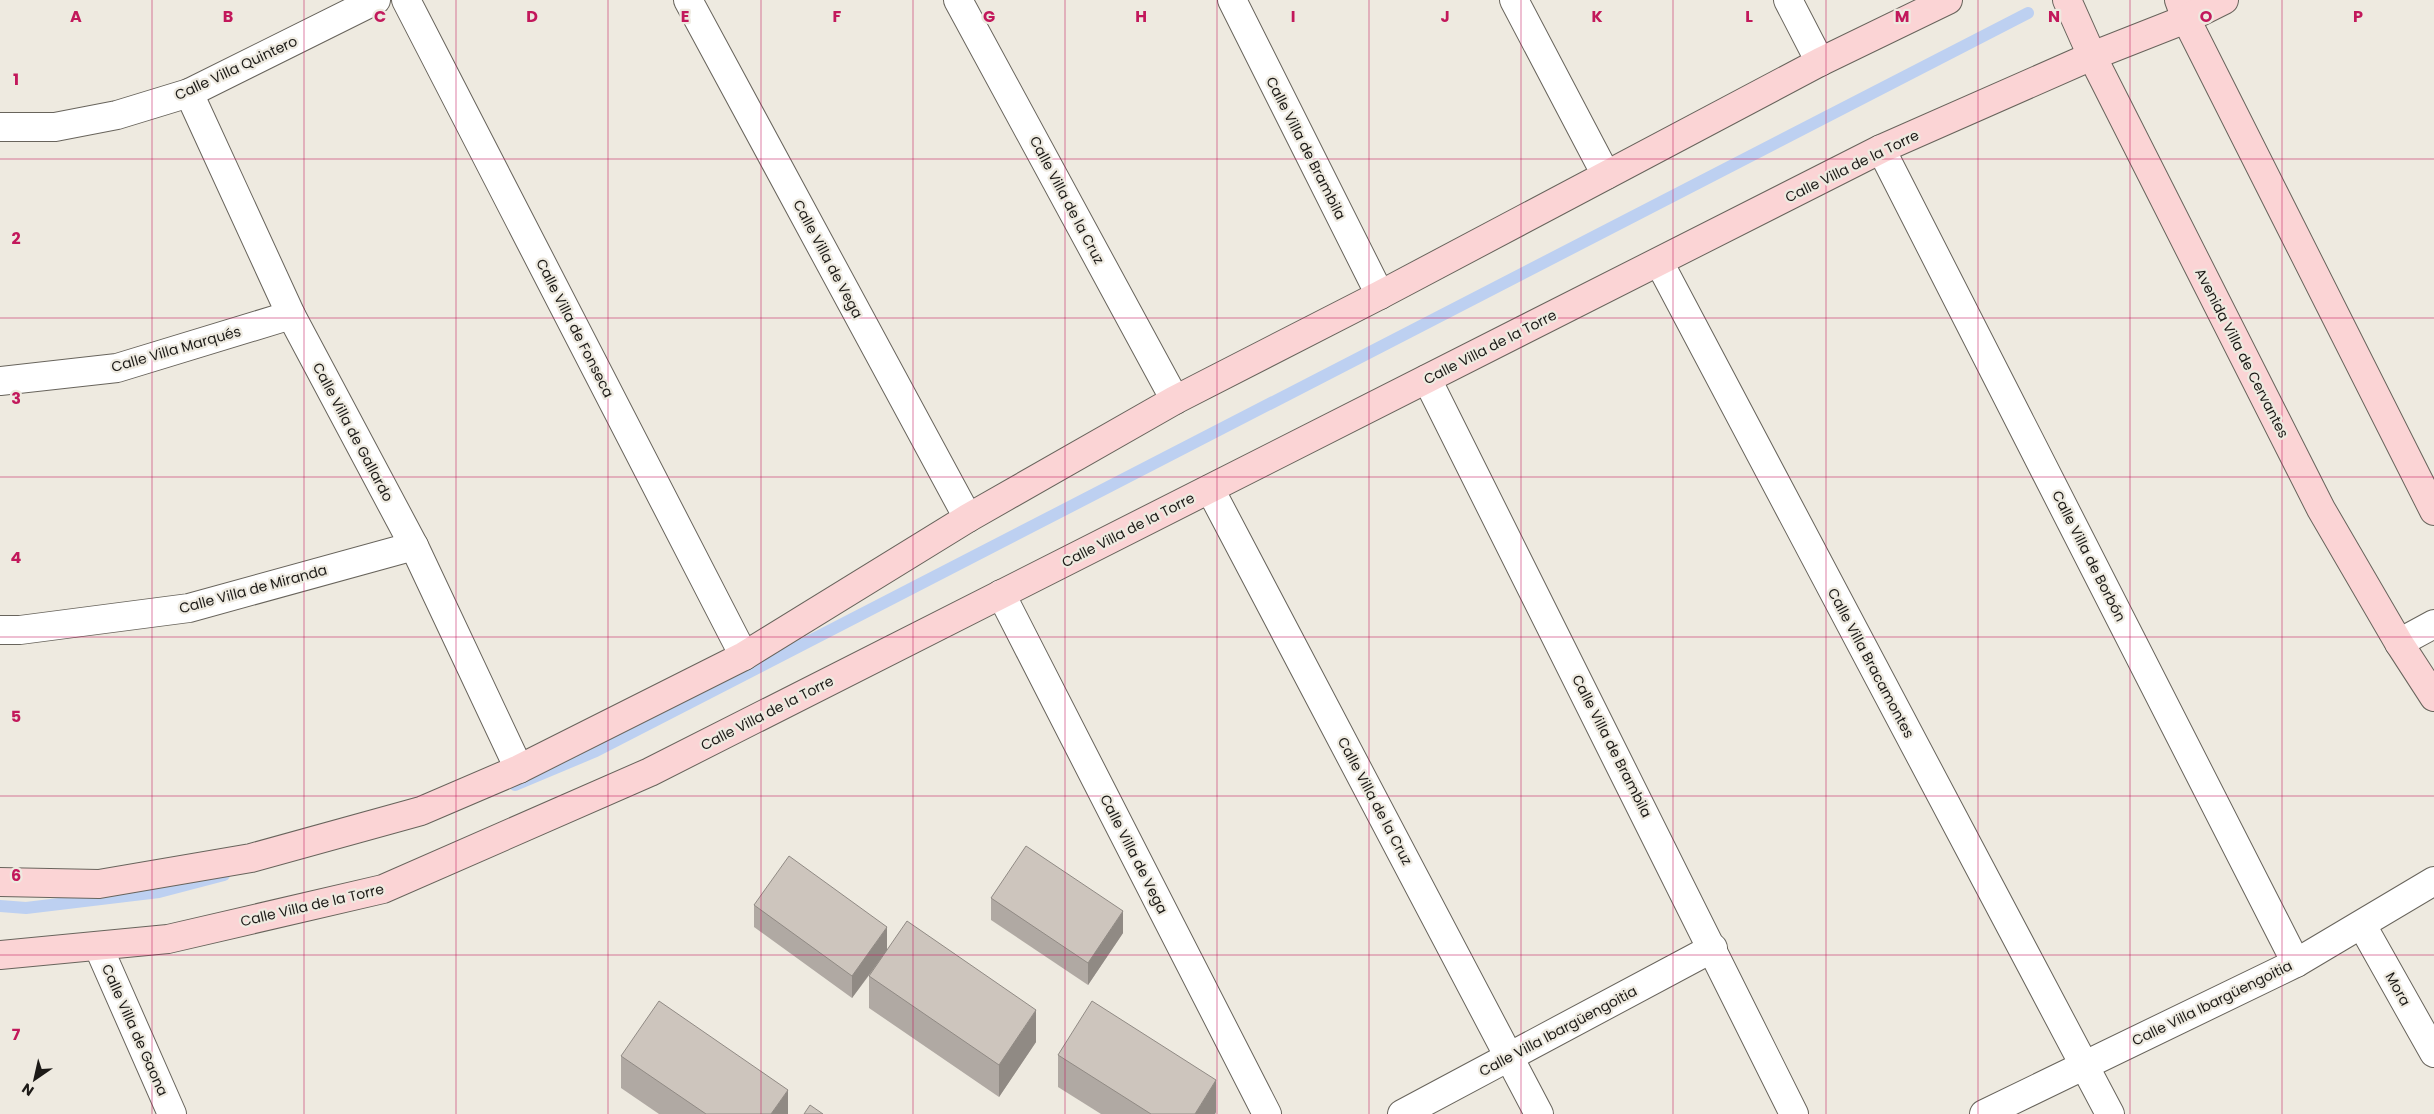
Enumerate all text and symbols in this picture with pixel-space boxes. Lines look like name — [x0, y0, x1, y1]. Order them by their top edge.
text: A — [70, 5, 82, 28]
text: B — [223, 5, 233, 28]
text: C — [374, 5, 386, 28]
text: D — [526, 5, 538, 28]
text: E — [681, 5, 689, 28]
text: F — [833, 5, 842, 28]
text: G — [983, 5, 995, 28]
text: H — [1135, 5, 1147, 28]
text: I — [1291, 5, 1295, 28]
text: J — [1440, 5, 1450, 28]
text: K — [1591, 5, 1603, 28]
text: L — [1745, 5, 1753, 28]
text: M — [1895, 5, 1909, 28]
text: N — [2048, 5, 2060, 28]
text: O — [2200, 5, 2213, 28]
text: P — [2353, 5, 2363, 28]
street label: Calle Villa Quintero — [172, 31, 300, 105]
text: 1 — [13, 68, 19, 91]
street label: Calle Villa de Brambila — [1261, 73, 1351, 223]
street label: Calle Villa de la Torre — [1782, 125, 1923, 207]
street label: Calle Villa de la Cruz — [1025, 132, 1109, 268]
street label: Calle Villa de Vega — [788, 196, 868, 322]
text: 2 — [11, 227, 21, 250]
street label: Calle Villa de Fonseca — [531, 255, 619, 401]
street label: Avenida Villa de Cervantes — [2190, 265, 2294, 441]
street label: Calle Villa de la Torre — [1420, 305, 1560, 389]
street label: Calle Villa Marqués — [109, 321, 243, 377]
street label: Calle Villa de Gallardo — [308, 359, 398, 505]
text: 3 — [11, 387, 21, 410]
street label: Calle Villa de Borbón — [2047, 487, 2131, 625]
street label: Calle Villa de la Torre — [1058, 488, 1198, 572]
text: 4 — [11, 546, 22, 569]
street label: Calle Villa de Miranda — [177, 560, 329, 618]
street label: Calle Villa Bracamontes — [1823, 584, 1919, 742]
street label: Calle Villa de la Torre — [697, 671, 837, 755]
street label: Calle Villa de Brambila — [1567, 671, 1657, 821]
text: 5 — [11, 705, 21, 728]
street label: Calle Villa de la Cruz — [1333, 733, 1417, 869]
street label: Calle Villa de Vega — [1095, 791, 1173, 917]
text: 6 — [11, 864, 21, 887]
street label: Calle Villa de la Torre — [238, 879, 386, 931]
street label: Calle Villa Ibargüengoitia — [2128, 955, 2296, 1051]
street label: Calle Villa de Gaona — [97, 961, 173, 1099]
street label: Mora — [2381, 969, 2415, 1009]
street label: Calle Villa Ibargüengoitia — [1476, 981, 1640, 1081]
text: 7 — [12, 1023, 21, 1046]
north arrow — [10, 1054, 60, 1104]
text: N — [18, 1079, 38, 1101]

